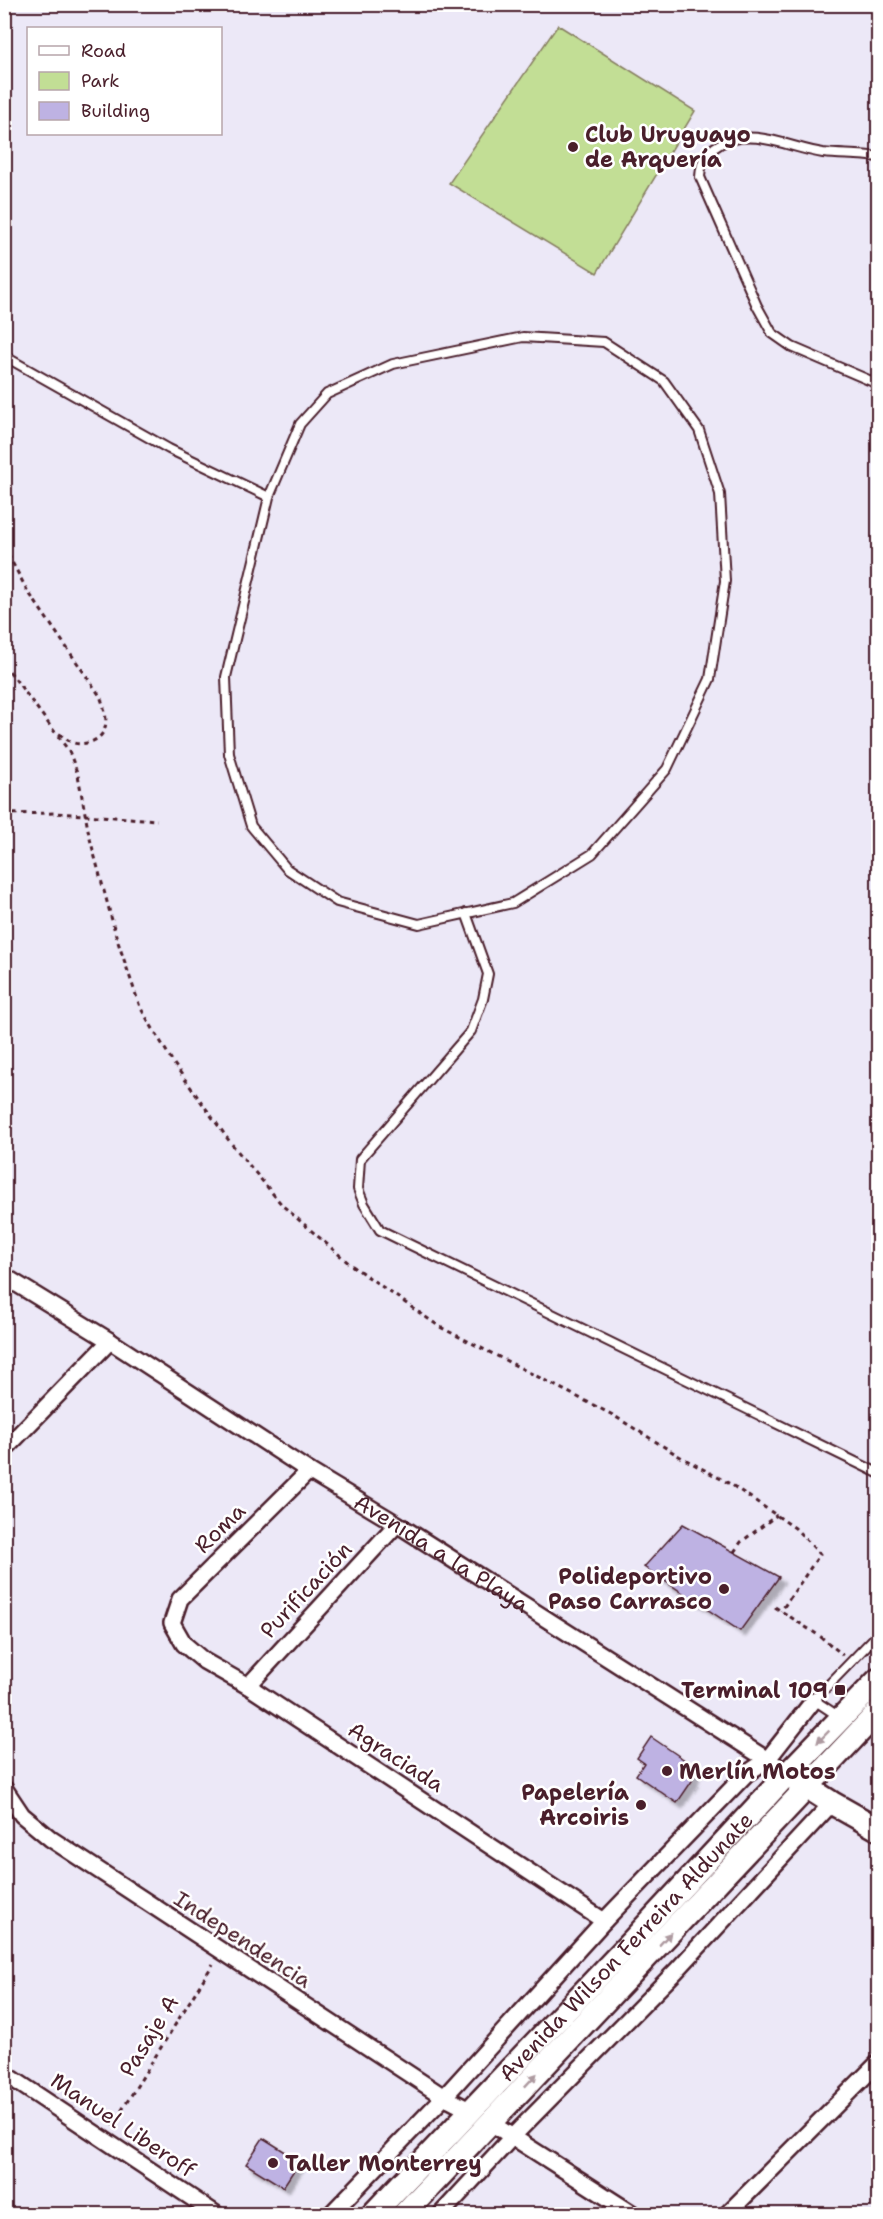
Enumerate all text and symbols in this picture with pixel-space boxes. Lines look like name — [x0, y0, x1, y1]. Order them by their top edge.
legend — [27, 27, 222, 135]
text: Road — [81, 39, 126, 63]
text: Park — [81, 69, 120, 93]
text: Building — [81, 99, 150, 123]
place label: Club Uruguayo de Arquería — [585, 120, 751, 174]
marker: Club Uruguayo de Arquería — [566, 140, 580, 154]
street label: Avenida a la Playa — [349, 1487, 535, 1619]
street label: Roma — [188, 1496, 252, 1559]
street label: Purificación — [254, 1535, 358, 1645]
place label: Polideportivo Paso Carrasco — [548, 1562, 712, 1616]
marker: Polideportivo Paso Carrasco — [717, 1582, 731, 1596]
place label: Terminal 109 — [681, 1676, 828, 1705]
marker: Terminal 109 — [833, 1683, 847, 1697]
street label: Agraciada — [342, 1715, 450, 1799]
one-way arrow — [817, 1730, 831, 1744]
place label: Merlín Motos — [679, 1757, 836, 1786]
marker: Merlín Motos — [660, 1764, 674, 1778]
place label: Papelería Arcoiris — [521, 1778, 629, 1832]
marker: Papelería Arcoiris — [634, 1798, 648, 1812]
street label: Avenida Wilson Ferreira Aldunate — [492, 1806, 759, 2087]
street label: Independencia — [169, 1884, 318, 1994]
one-way arrow — [658, 1931, 672, 1946]
street label: Pasaje A — [113, 1990, 185, 2082]
street label: Manuel Liberoff — [45, 2066, 201, 2184]
one-way arrow — [524, 2073, 538, 2088]
place label: Taller Monterrey — [285, 2149, 482, 2178]
marker: Taller Monterrey — [266, 2156, 280, 2170]

